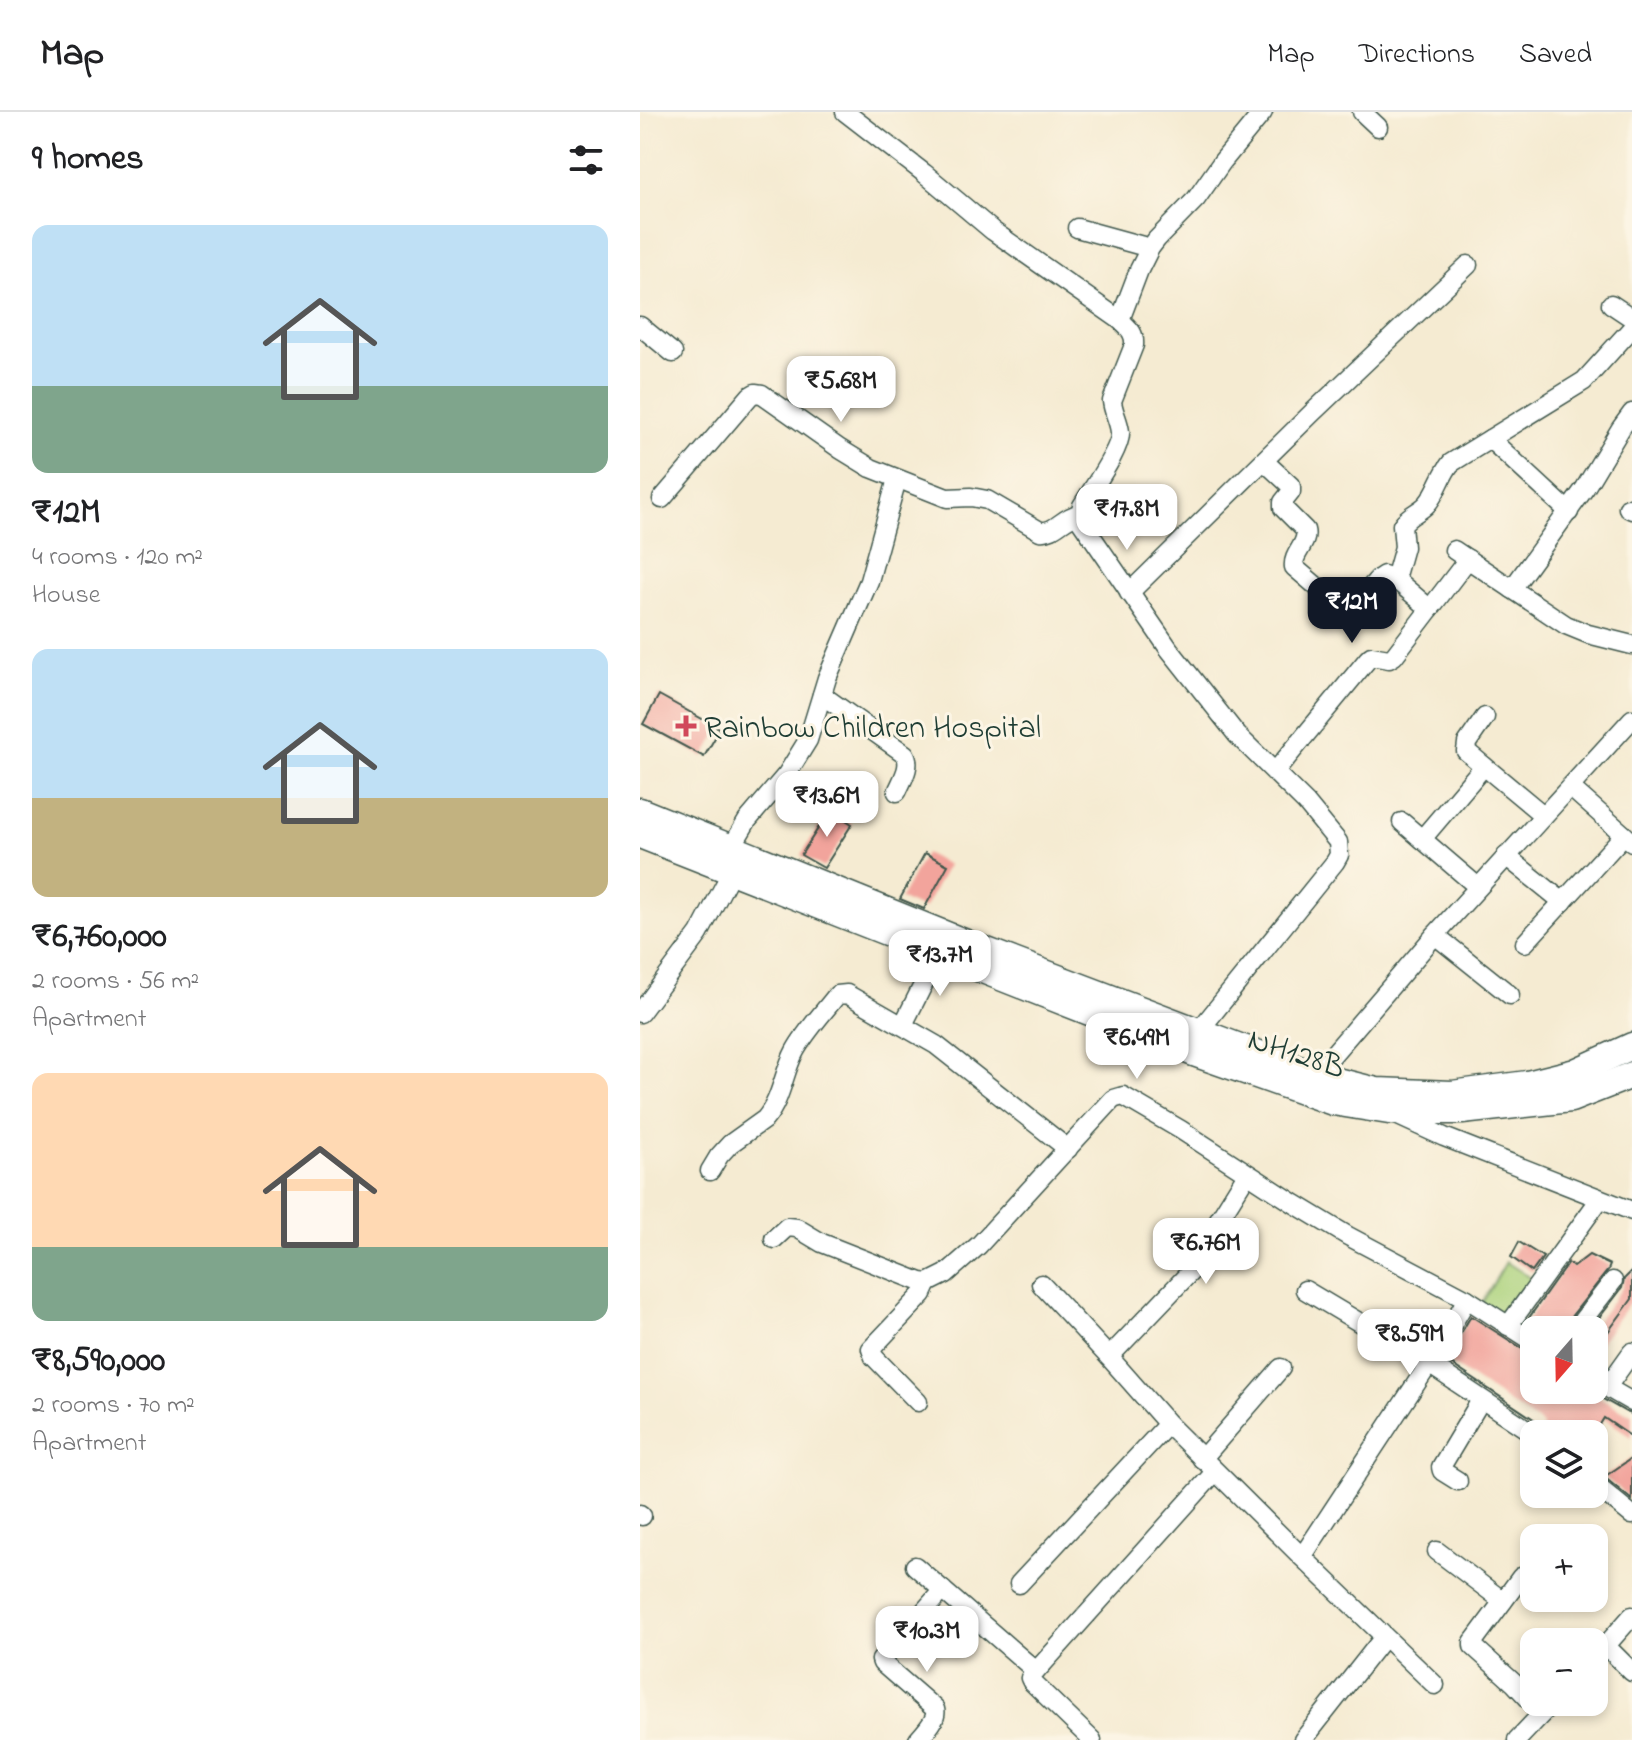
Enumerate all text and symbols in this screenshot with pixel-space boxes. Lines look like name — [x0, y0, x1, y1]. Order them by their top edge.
text: Map — [40, 27, 104, 83]
text: Map — [1267, 35, 1315, 76]
text: Directions — [1359, 35, 1475, 76]
text: Saved — [1519, 35, 1592, 76]
text: 9 homes — [32, 135, 144, 185]
icon: filters — [564, 138, 608, 182]
icon: home — [248, 277, 392, 421]
pin: ₹5.68M — [776, 356, 906, 424]
text: ₹5.68M — [805, 363, 877, 401]
pin: ₹17.8M — [1062, 484, 1192, 552]
text: ₹12M — [32, 489, 101, 539]
text: ₹17.8M — [1094, 491, 1160, 529]
text: 4 rooms · 120 m² — [32, 539, 203, 577]
text: House — [32, 577, 100, 615]
pin: ₹12M — [1305, 577, 1399, 645]
text: ₹12M — [1326, 584, 1378, 622]
icon: home — [248, 701, 392, 845]
place label: Rainbow Children Hospital — [704, 706, 1041, 753]
marker: Rainbow Children Hospital — [675, 715, 697, 737]
pin: ₹13.6M — [762, 771, 892, 839]
text: ₹13.6M — [793, 778, 861, 816]
text: ₹6,760,000 — [32, 913, 167, 963]
pin: ₹13.7M — [875, 930, 1005, 998]
text: ₹13.7M — [907, 937, 973, 975]
text: 2 rooms · 56 m² — [32, 963, 199, 1001]
text: Apartment — [32, 1001, 146, 1039]
pin: ₹6.49M — [1072, 1013, 1202, 1081]
street label: NH128B — [1241, 1018, 1351, 1093]
text: ₹6.49M — [1104, 1020, 1170, 1058]
icon: home — [248, 1125, 392, 1269]
pin: ₹6.76M — [1141, 1218, 1271, 1286]
text: ₹6.76M — [1171, 1225, 1241, 1263]
pin: ₹8.59M — [1345, 1309, 1475, 1377]
text: ₹8.59M — [1375, 1316, 1445, 1354]
north arrow — [1520, 1316, 1608, 1404]
map controls — [1520, 1316, 1608, 1716]
text: ₹8,590,000 — [32, 1337, 165, 1387]
text: 2 rooms · 70 m² — [32, 1387, 195, 1425]
button: layers — [1520, 1420, 1608, 1508]
text: Apartment — [32, 1425, 146, 1463]
button: + — [1520, 1524, 1608, 1612]
pin: ₹10.3M — [862, 1606, 992, 1674]
text: ₹10.3M — [894, 1613, 960, 1651]
button: − — [1520, 1628, 1608, 1716]

